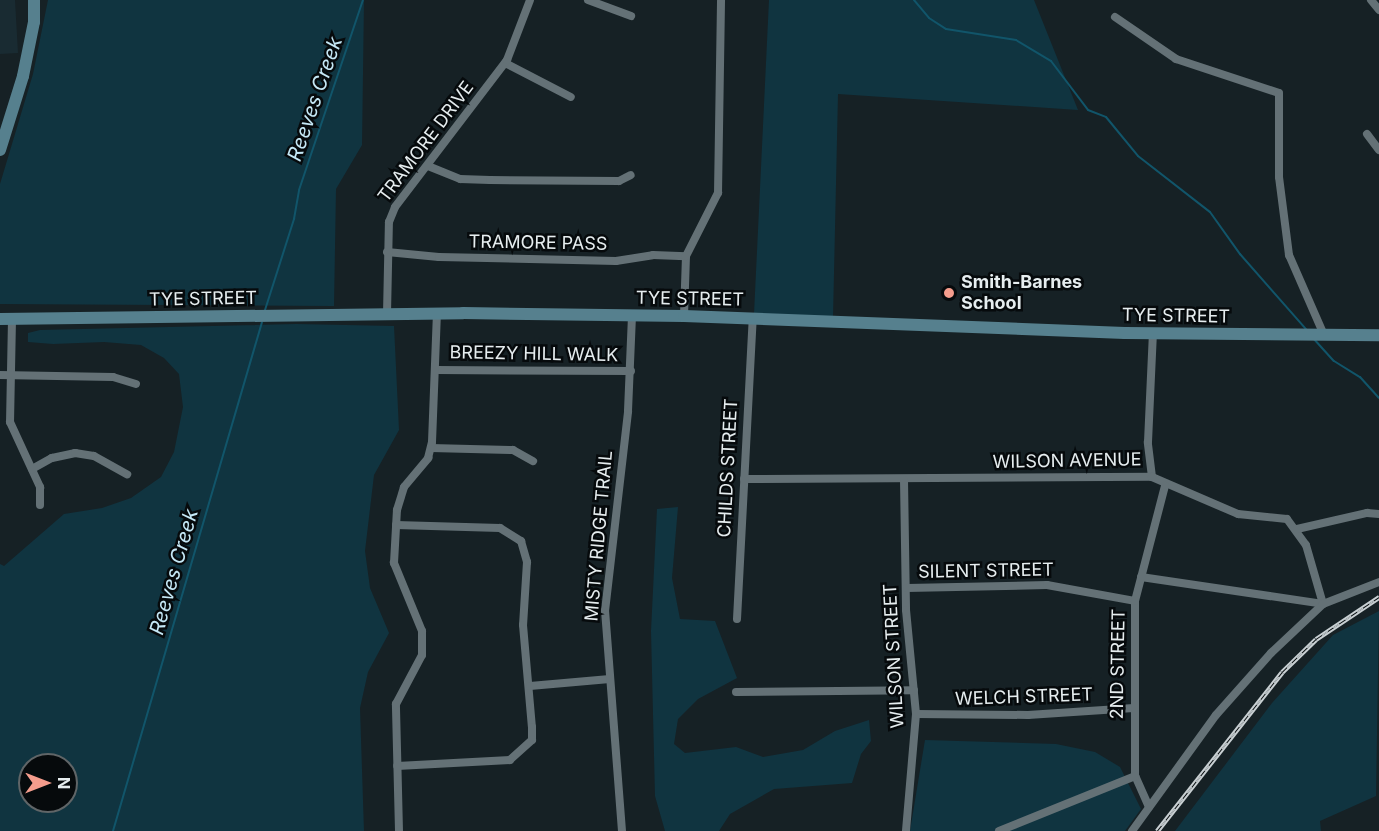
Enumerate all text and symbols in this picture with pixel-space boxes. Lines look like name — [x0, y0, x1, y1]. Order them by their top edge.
water label: Reeves Creek — [283, 34, 347, 164]
street label: TRAMORE DRIVE — [374, 77, 478, 207]
street label: TRAMORE PASS — [468, 231, 608, 255]
place label: Smith-Barnes School — [961, 272, 1082, 314]
marker: Smith-Barnes School — [942, 286, 956, 300]
street label: TYE STREET — [149, 287, 257, 311]
street label: TYE STREET — [636, 287, 744, 311]
street label: TYE STREET — [1122, 304, 1230, 328]
street label: BREEZY HILL WALK — [450, 342, 618, 366]
street label: CHILDS STREET — [714, 398, 742, 538]
street label: WILSON AVENUE — [992, 449, 1142, 473]
street label: MISTY RIDGE TRAIL — [581, 450, 617, 622]
water label: Reeves Creek — [145, 506, 203, 638]
street label: SILENT STREET — [918, 559, 1054, 583]
street label: WILSON STREET — [879, 583, 909, 729]
street label: 2ND STREET — [1106, 609, 1130, 719]
street label: WELCH STREET — [955, 684, 1093, 710]
north arrow — [18, 753, 78, 813]
text: N — [54, 777, 74, 789]

